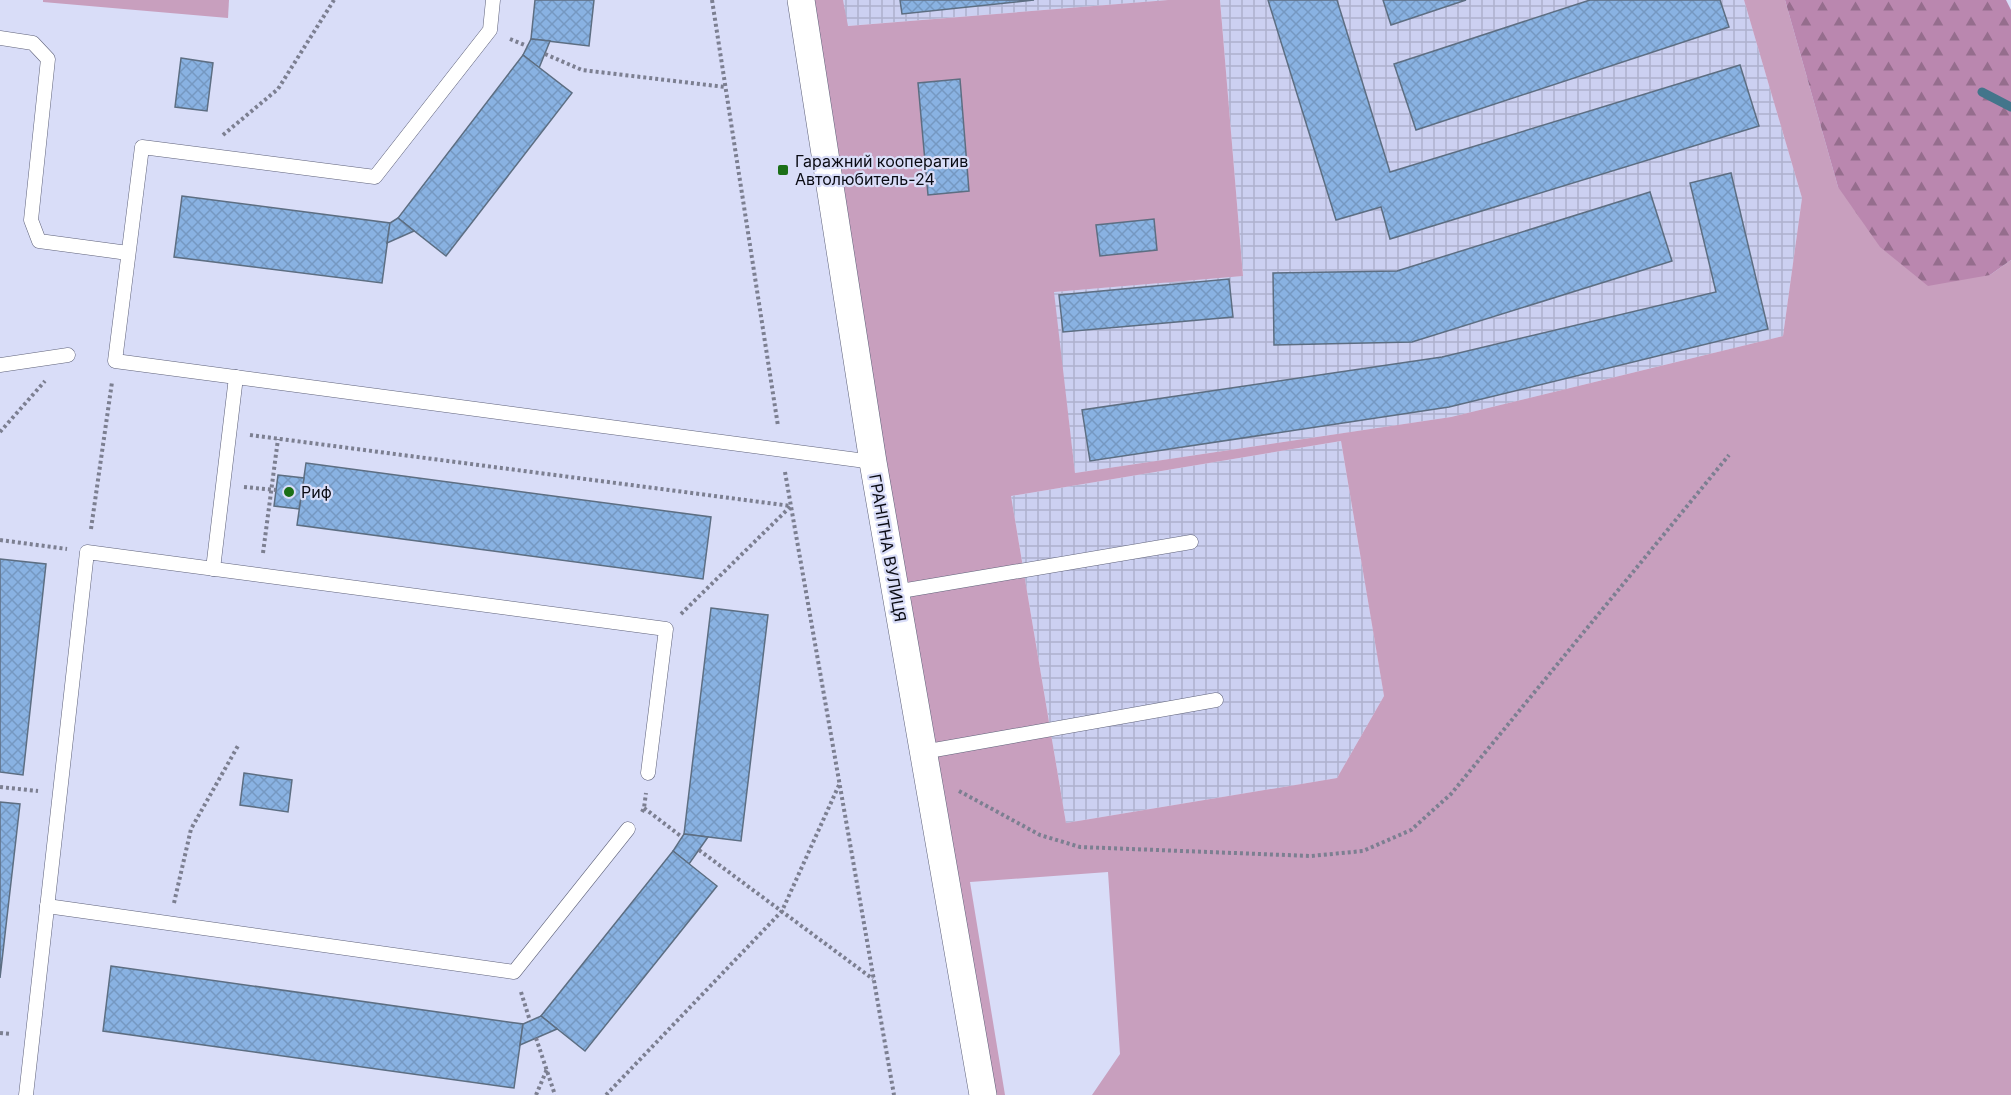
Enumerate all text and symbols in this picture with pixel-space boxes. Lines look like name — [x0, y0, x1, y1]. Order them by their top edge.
place label: Гаражний кооператив Автолюбитель-24 — [795, 151, 968, 189]
marker: Гаражний кооператив Автолюбитель-24 — [776, 163, 790, 177]
street label: ГРАНІТНА ВУЛИЦЯ — [865, 473, 911, 623]
place label: Риф — [301, 482, 332, 502]
marker: Риф — [282, 485, 296, 499]

